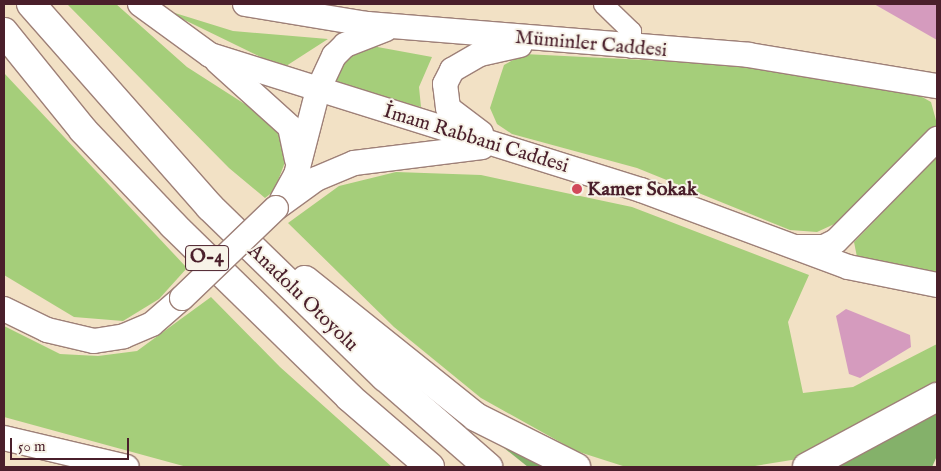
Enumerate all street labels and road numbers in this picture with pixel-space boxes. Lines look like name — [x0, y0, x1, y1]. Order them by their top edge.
street label: Müminler Caddesi — [514, 25, 668, 63]
street label: İmam Rabbani Caddesi — [380, 99, 572, 179]
street label: Anadolu Otoyolu — [243, 239, 363, 357]
road number: O-4 — [184, 242, 230, 274]

